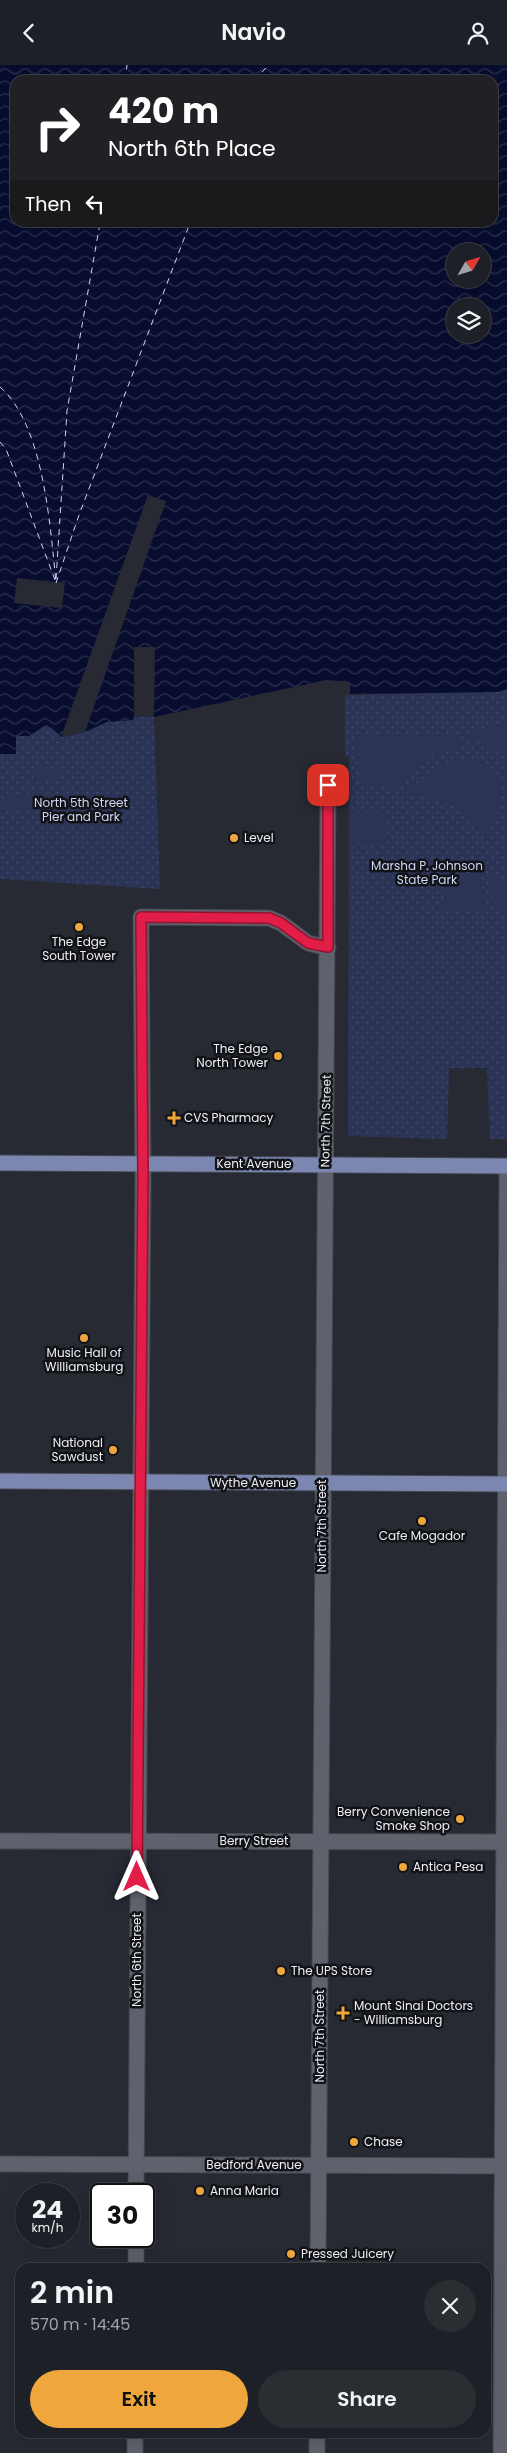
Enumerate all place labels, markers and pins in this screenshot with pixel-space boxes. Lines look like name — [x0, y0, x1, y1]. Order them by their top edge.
pin — [307, 764, 349, 806]
place label: Level — [244, 829, 274, 846]
marker: Level — [228, 832, 240, 844]
marker: The Edge South Tower — [73, 921, 85, 933]
place label: The Edge South Tower — [42, 933, 116, 964]
place label: The Edge North Tower — [196, 1040, 269, 1071]
marker: The Edge North Tower — [272, 1050, 284, 1062]
place label: CVS Pharmacy — [184, 1109, 274, 1126]
marker: CVS Pharmacy — [168, 1112, 180, 1124]
marker: Music Hall of Williamsburg — [78, 1332, 90, 1344]
place label: Music Hall of Williamsburg — [45, 1344, 123, 1375]
place label: National Sawdust — [52, 1434, 103, 1465]
marker: National Sawdust — [107, 1444, 119, 1456]
marker: Cafe Mogador — [416, 1515, 428, 1527]
place label: Cafe Mogador — [379, 1527, 466, 1544]
place label: Berry Convenience Smoke Shop — [337, 1803, 450, 1834]
marker: Berry Convenience Smoke Shop — [454, 1813, 466, 1825]
place label: Antica Pesa — [413, 1858, 483, 1875]
marker: Antica Pesa — [397, 1861, 409, 1873]
place label: The UPS Store — [291, 1962, 372, 1979]
marker: The UPS Store — [275, 1965, 287, 1977]
place label: Mount Sinai Doctors - Williamsburg — [354, 1997, 473, 2028]
marker: Mount Sinai Doctors - Williamsburg — [336, 2006, 350, 2020]
place label: Chase — [364, 2133, 403, 2150]
marker: Chase — [348, 2136, 360, 2148]
place label: Anna Maria — [210, 2182, 279, 2199]
marker: Anna Maria — [194, 2185, 206, 2197]
place label: Pressed Juicery — [301, 2245, 394, 2262]
marker: Pressed Juicery — [285, 2248, 297, 2260]

